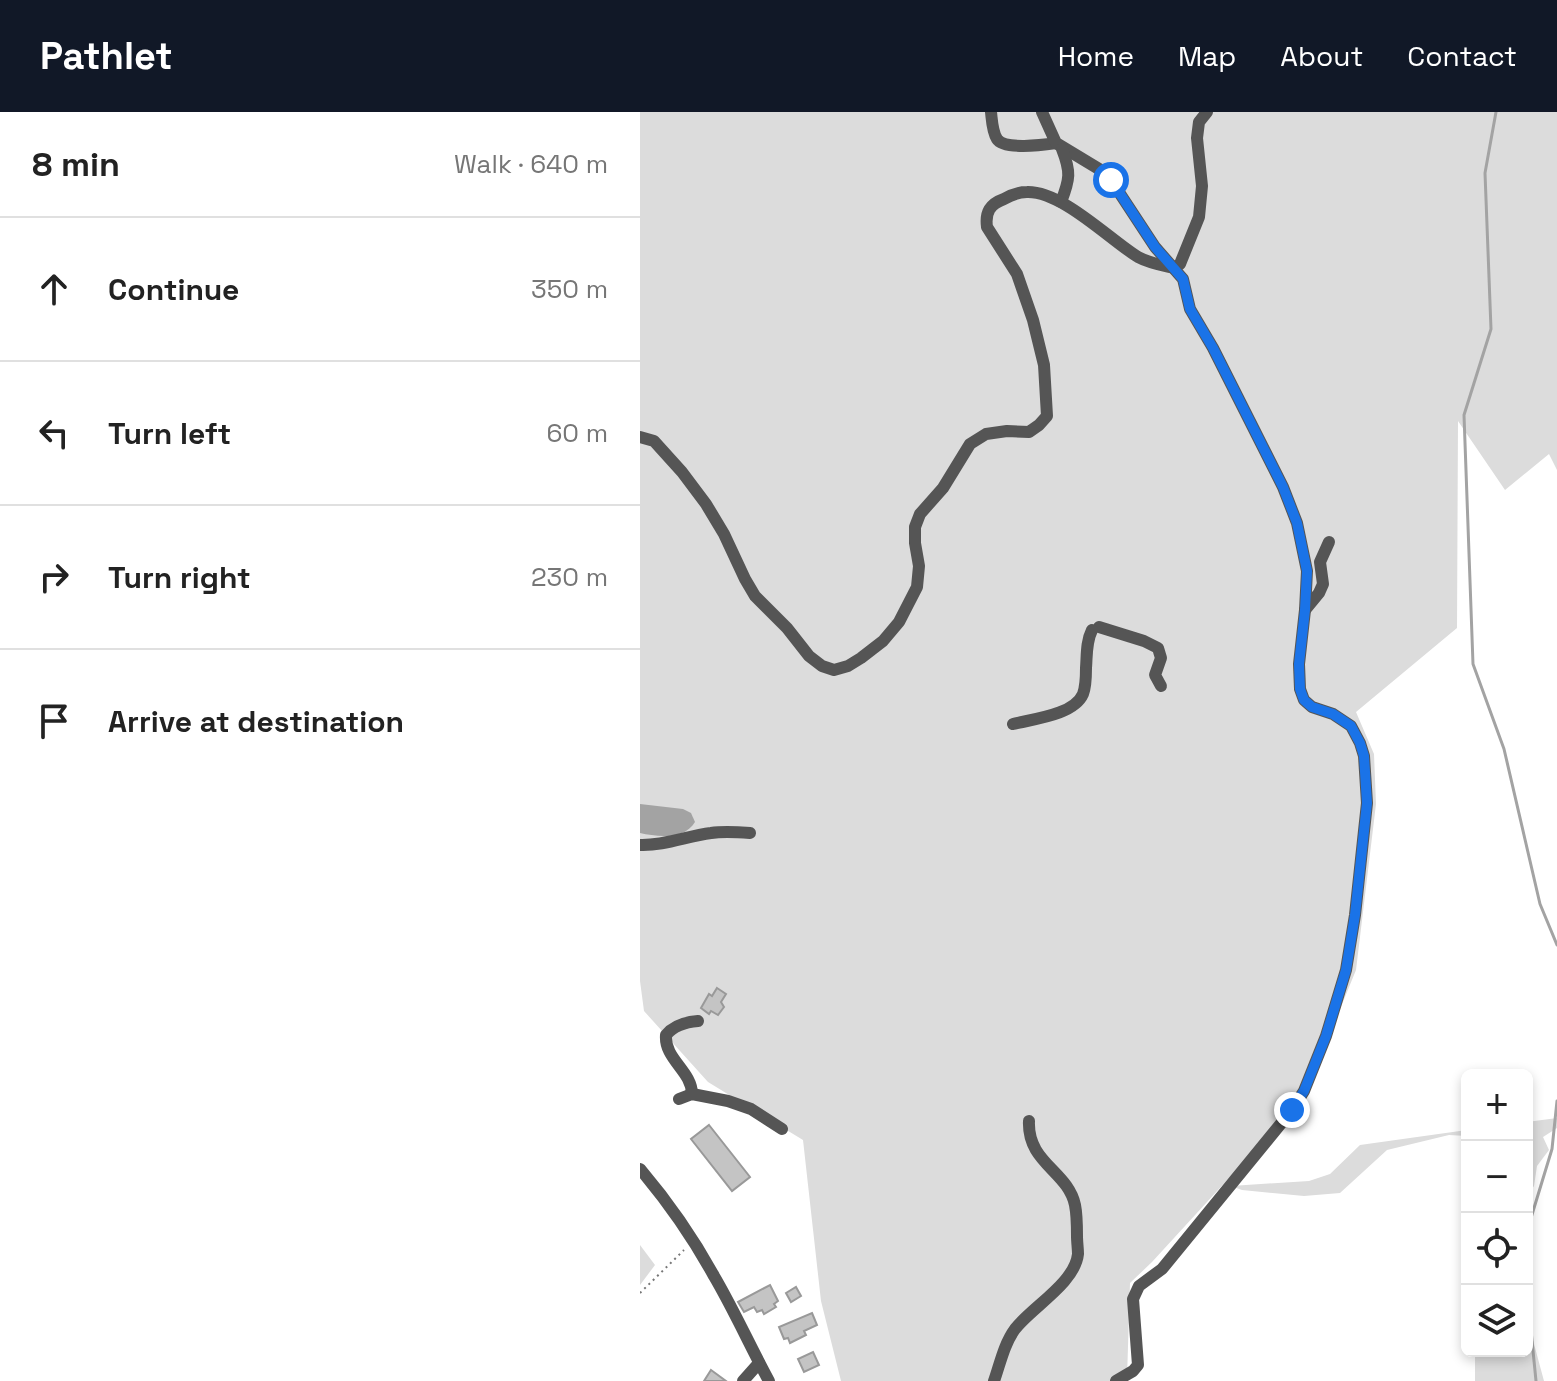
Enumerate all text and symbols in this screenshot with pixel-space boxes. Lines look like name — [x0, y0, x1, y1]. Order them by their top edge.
text: Pathlet — [40, 32, 173, 80]
text: Home — [1058, 38, 1134, 74]
text: Map — [1178, 38, 1236, 74]
text: About — [1280, 38, 1363, 74]
text: Contact — [1407, 38, 1517, 74]
text: 8 min — [32, 143, 120, 186]
text: Walk · 640 m — [454, 147, 608, 181]
route start — [1093, 162, 1129, 198]
icon: ahead — [32, 267, 76, 311]
text: Continue — [108, 270, 239, 309]
text: 350 m — [531, 272, 608, 306]
icon: left — [32, 411, 76, 455]
text: Turn left — [108, 414, 231, 453]
text: 60 m — [546, 416, 608, 450]
icon: right — [32, 555, 76, 599]
text: Turn right — [108, 558, 251, 597]
text: 230 m — [531, 560, 608, 594]
icon: arrive — [32, 699, 76, 743]
text: Arrive at destination — [108, 702, 404, 741]
map controls — [1461, 1069, 1533, 1357]
button: + — [1461, 1069, 1533, 1141]
route end — [1274, 1092, 1310, 1128]
button: − — [1461, 1141, 1533, 1213]
button: locate — [1461, 1213, 1533, 1285]
button: layers — [1461, 1285, 1533, 1357]

